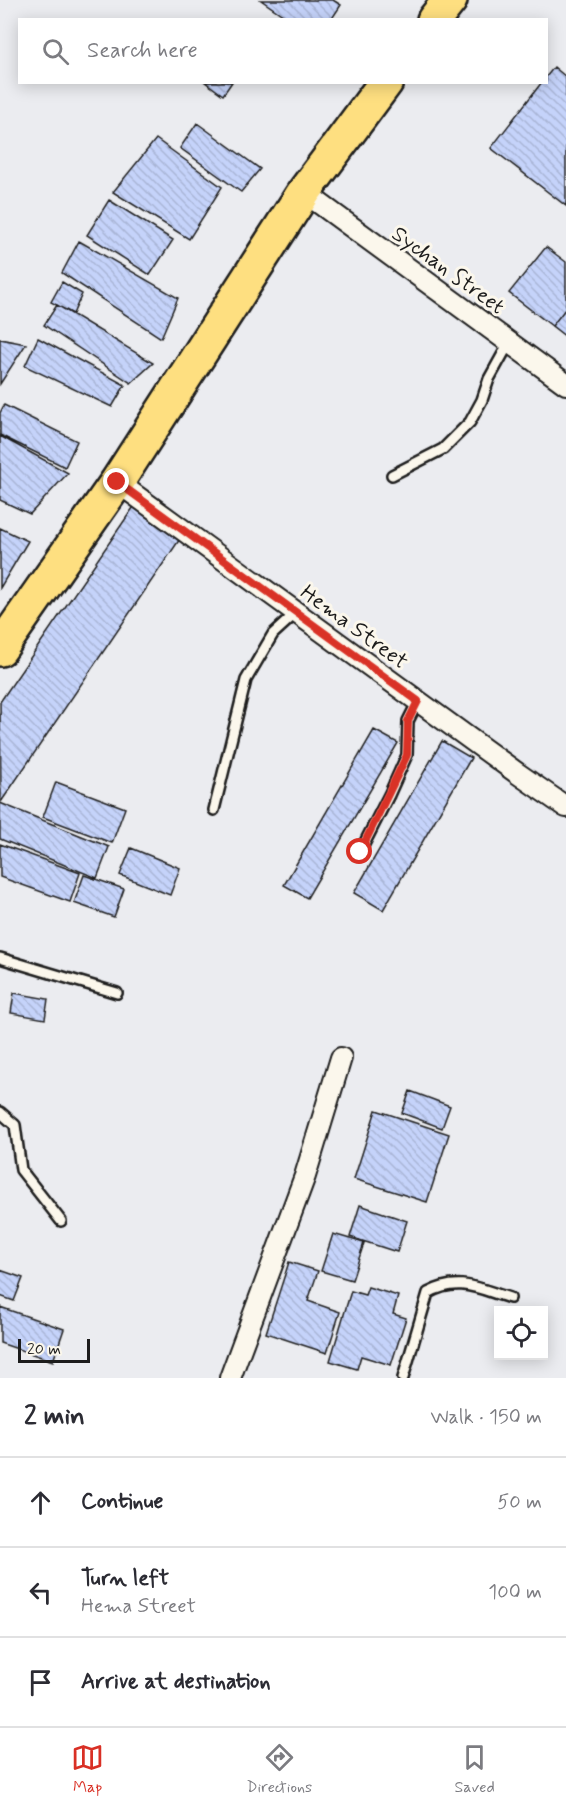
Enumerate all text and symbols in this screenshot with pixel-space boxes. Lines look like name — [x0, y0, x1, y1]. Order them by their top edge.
search box — [18, 18, 548, 84]
icon: search — [39, 35, 72, 68]
text: Search here — [87, 37, 198, 65]
street label: Sychan Street — [386, 220, 510, 321]
route end — [103, 468, 129, 494]
street label: Hema Street — [294, 579, 413, 676]
route start — [346, 838, 372, 864]
map controls — [494, 1306, 548, 1360]
button: locate — [494, 1306, 548, 1360]
scale bar — [18, 1336, 90, 1364]
text: 20 m — [27, 1339, 61, 1360]
text: 2 min — [24, 1400, 85, 1434]
text: Walk · 150 m — [430, 1404, 542, 1431]
icon: ahead — [24, 1486, 57, 1519]
text: Continue — [81, 1488, 163, 1516]
text: 50 m — [497, 1489, 542, 1516]
text: Turn left — [81, 1565, 169, 1593]
icon: left — [24, 1576, 57, 1609]
text: 100 m — [488, 1579, 542, 1606]
text: Hema Street — [81, 1593, 196, 1620]
icon: arrive — [24, 1666, 57, 1699]
text: Arrive at destination — [81, 1668, 271, 1696]
tab: Map — [71, 1741, 104, 1798]
tab: Directions — [246, 1741, 312, 1798]
tab: Saved — [454, 1741, 495, 1798]

